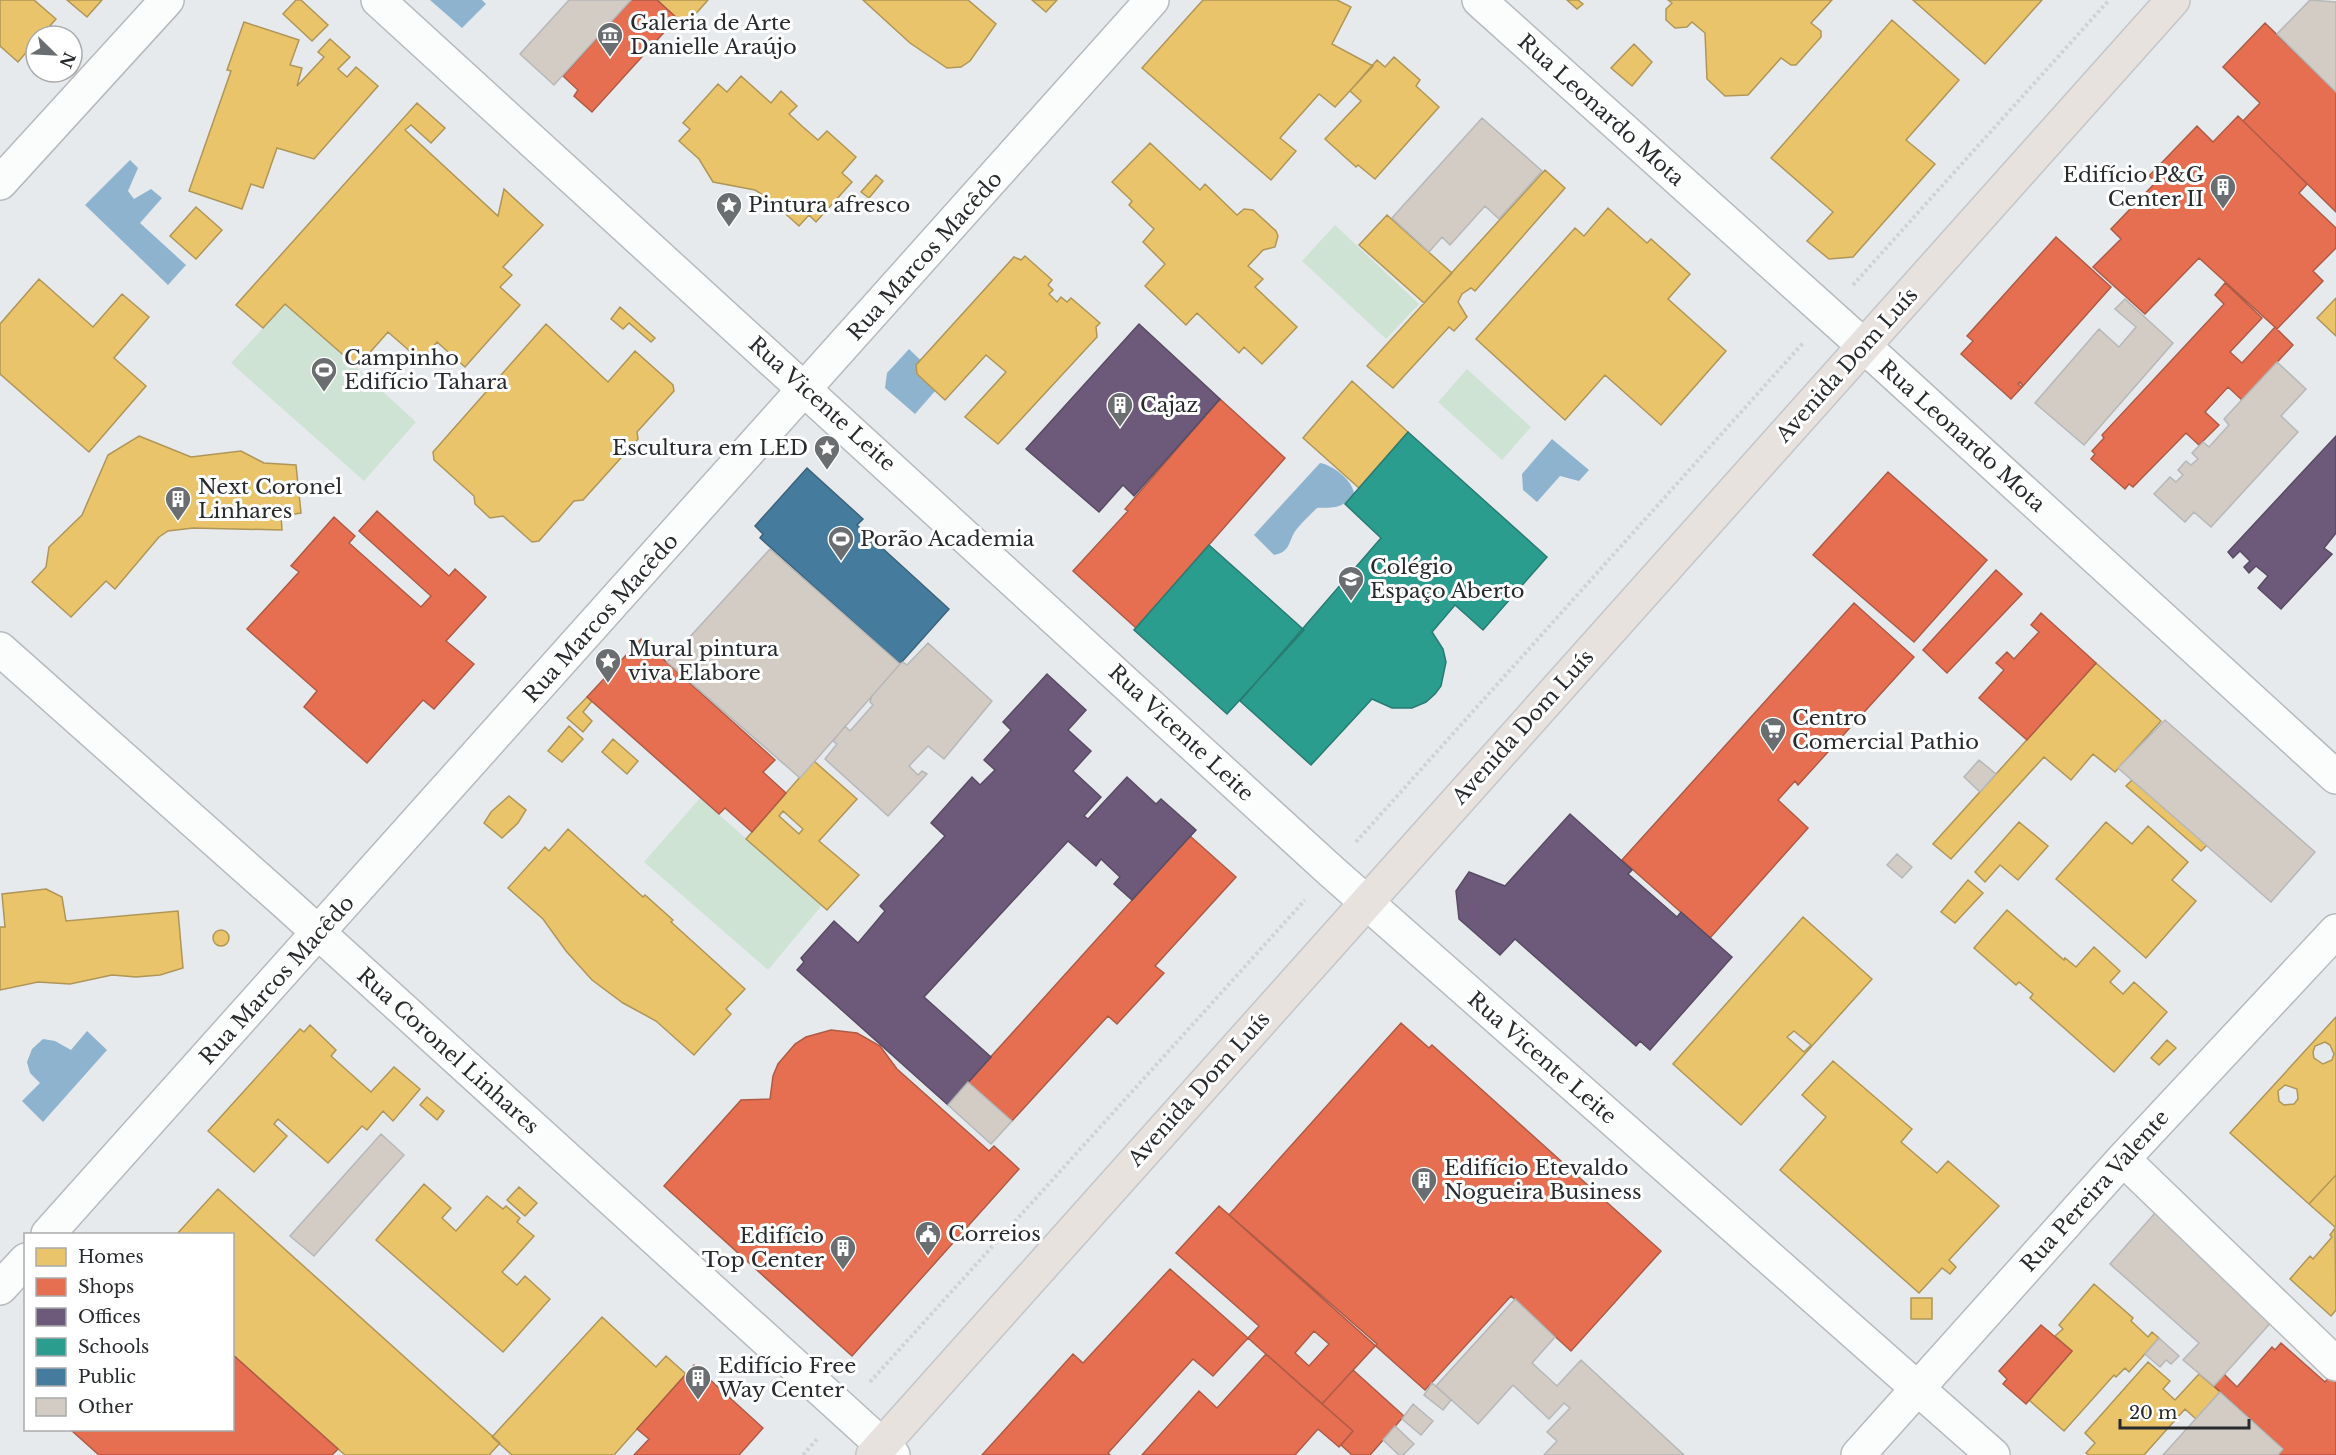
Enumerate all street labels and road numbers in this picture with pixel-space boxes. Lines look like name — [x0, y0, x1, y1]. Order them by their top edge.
street label: Rua Leonardo Mota — [1513, 29, 1690, 192]
street label: Rua Marcos Macêdo — [842, 166, 1008, 346]
street label: Avenida Dom Luís — [1770, 282, 1923, 449]
street label: Rua Vicente Leite — [743, 331, 901, 477]
street label: Rua Leonardo Mota — [1874, 355, 2051, 518]
street label: Rua Marcos Macêdo — [518, 528, 684, 708]
street label: Avenida Dom Luís — [1446, 644, 1599, 811]
street label: Rua Vicente Leite — [1103, 659, 1259, 807]
street label: Rua Marcos Macêdo — [194, 890, 360, 1070]
street label: Rua Coronel Linhares — [352, 962, 544, 1140]
street label: Rua Vicente Leite — [1462, 986, 1622, 1130]
street label: Avenida Dom Luís — [1122, 1006, 1275, 1173]
street label: Rua Pereira Valente — [2015, 1105, 2175, 1277]

